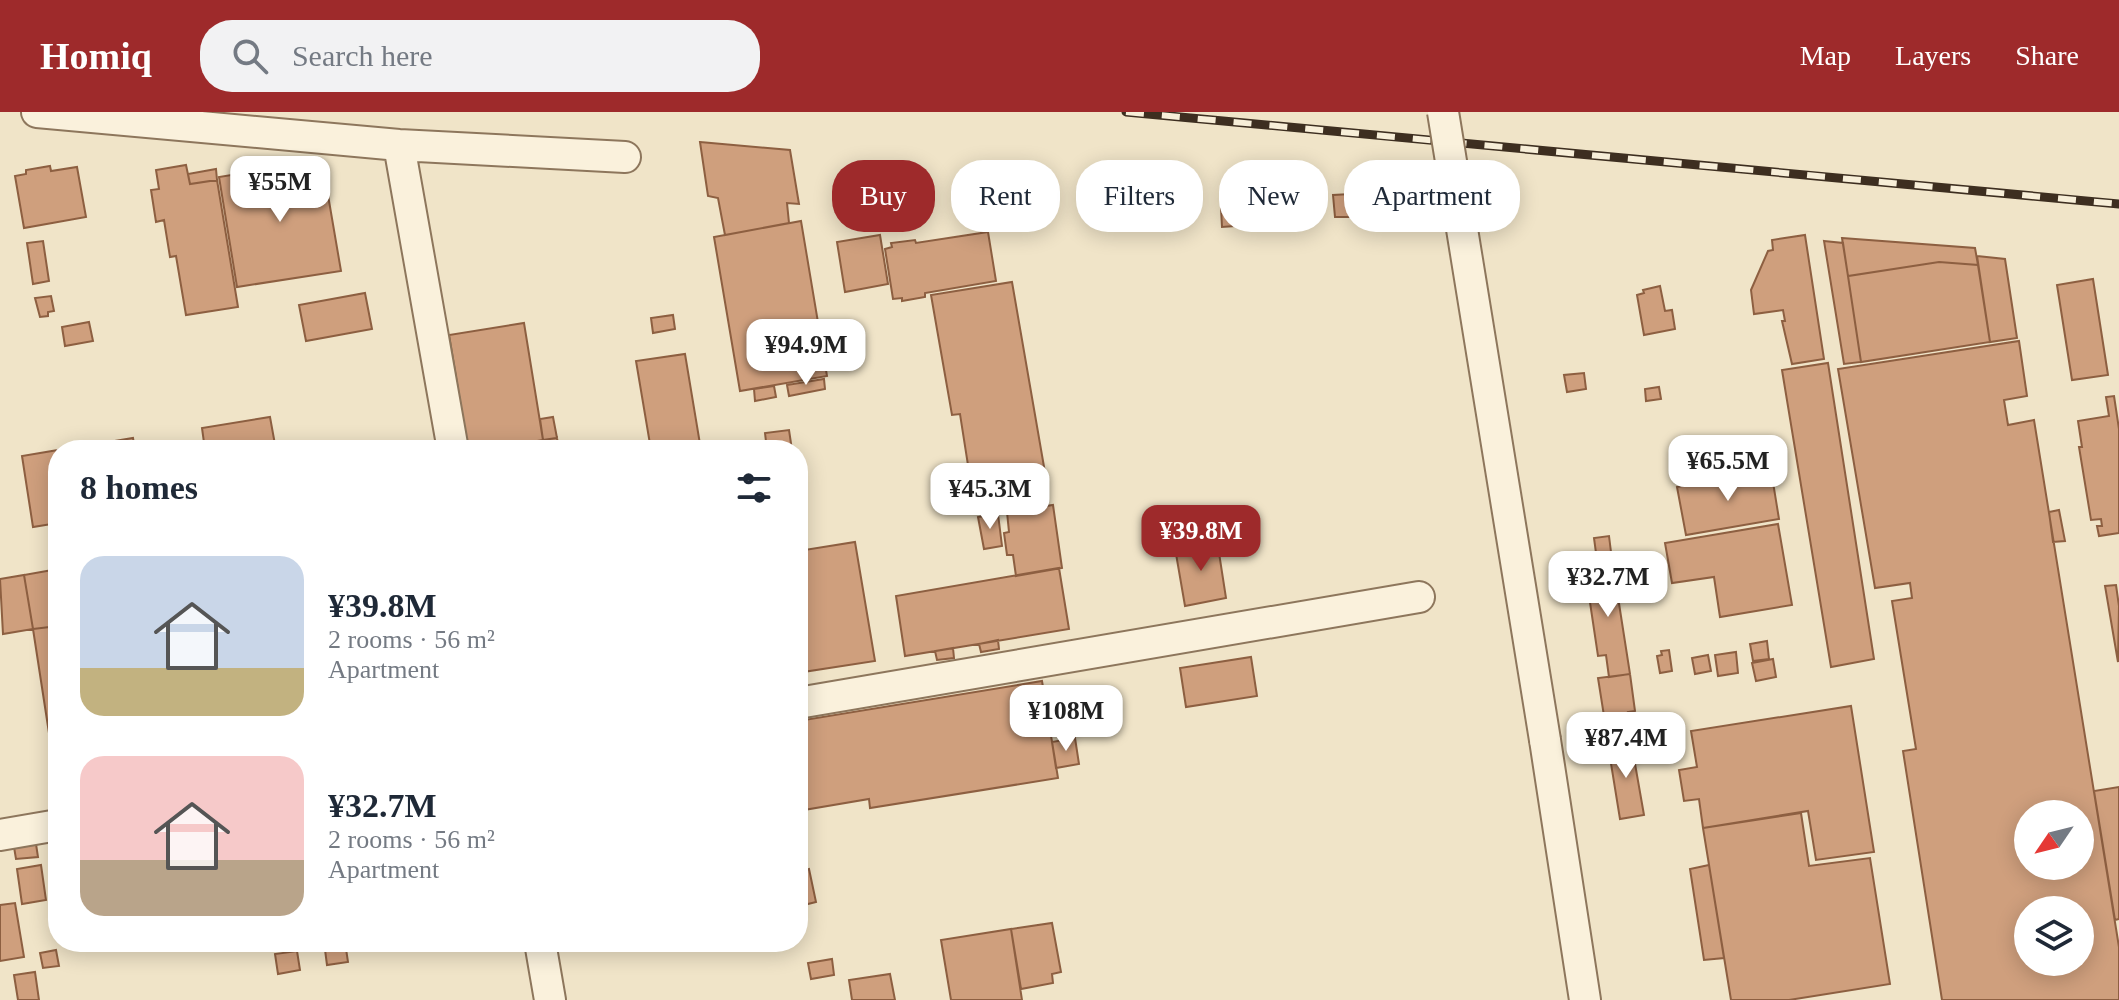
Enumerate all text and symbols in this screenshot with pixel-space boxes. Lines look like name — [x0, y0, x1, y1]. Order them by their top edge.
search box — [200, 20, 760, 92]
icon: search — [228, 34, 272, 78]
text: Homiq — [40, 35, 152, 77]
text: Search here — [292, 39, 433, 72]
text: Map — [1800, 40, 1851, 71]
text: Layers — [1895, 40, 1971, 71]
text: Share — [2015, 40, 2079, 71]
pin: ¥55M — [233, 156, 327, 224]
chip: Buy — [832, 160, 935, 232]
chip: Rent — [951, 160, 1060, 232]
chip: Filters — [1076, 160, 1203, 232]
chip: New — [1219, 160, 1328, 232]
chip: Apartment — [1344, 160, 1520, 232]
text: ¥55M — [248, 167, 312, 196]
pin: ¥94.9M — [741, 319, 871, 387]
text: ¥94.9M — [764, 330, 848, 359]
pin: ¥65.5M — [1663, 435, 1793, 503]
text: ¥65.5M — [1686, 446, 1770, 475]
pin: ¥45.3M — [925, 463, 1055, 531]
icon: filters — [732, 466, 776, 510]
text: 8 homes — [80, 469, 198, 506]
text: ¥45.3M — [948, 474, 1032, 503]
pin: ¥39.8M — [1136, 505, 1266, 573]
text: ¥39.8M — [1159, 516, 1243, 545]
pin: ¥32.7M — [1543, 551, 1673, 619]
text: ¥32.7M — [1566, 562, 1650, 591]
text: ¥39.8M — [328, 587, 437, 624]
icon: home — [144, 588, 240, 684]
text: 2 rooms · 56 m² — [328, 625, 495, 654]
text: Apartment — [328, 655, 439, 684]
pin: ¥108M — [1010, 685, 1122, 753]
text: ¥108M — [1028, 696, 1104, 725]
pin: ¥87.4M — [1561, 712, 1691, 780]
text: ¥87.4M — [1584, 723, 1668, 752]
text: ¥32.7M — [328, 787, 437, 824]
icon: home — [144, 788, 240, 884]
north arrow — [2014, 800, 2094, 880]
map controls — [2014, 800, 2094, 976]
text: 2 rooms · 56 m² — [328, 825, 495, 854]
text: Apartment — [328, 855, 439, 884]
button: layers — [2014, 896, 2094, 976]

